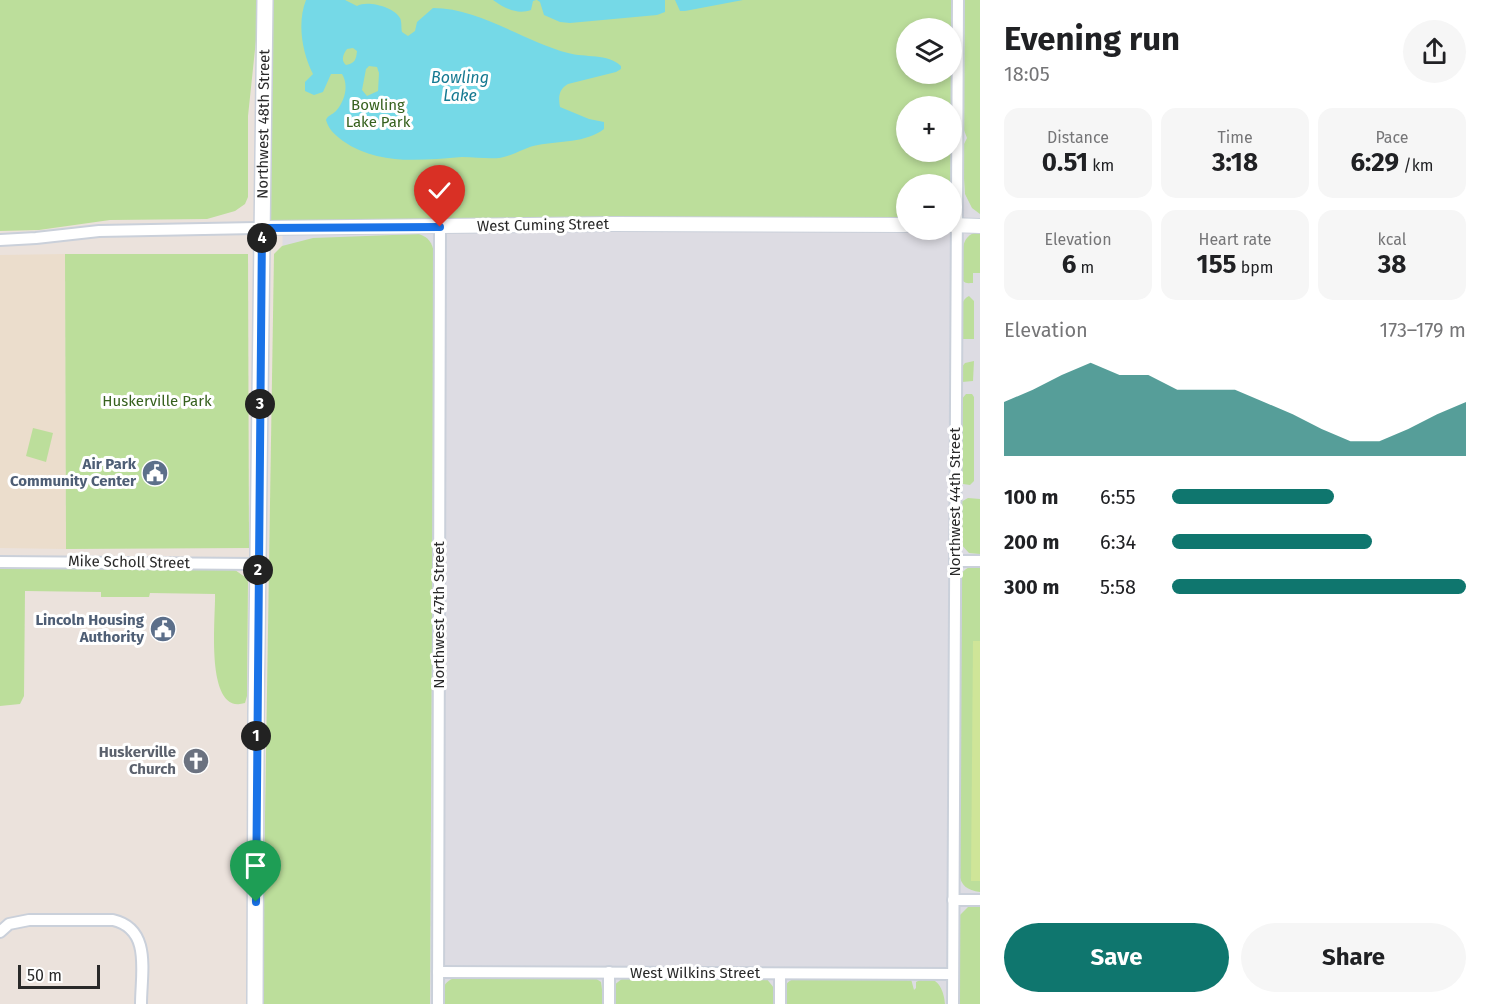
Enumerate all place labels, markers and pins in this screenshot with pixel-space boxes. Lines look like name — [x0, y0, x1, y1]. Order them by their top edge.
pin — [414, 165, 465, 227]
pin: 4 — [247, 223, 277, 253]
pin: 3 — [245, 389, 275, 419]
place label: Air Park Community Center — [10, 455, 137, 490]
public building icon: Air Park Community Center — [140, 458, 170, 488]
pin: 2 — [243, 555, 273, 585]
place label: Lincoln Housing Authority — [35, 611, 145, 646]
public building icon: Lincoln Housing Authority — [148, 614, 178, 644]
pin: 1 — [241, 721, 271, 751]
place label: Huskerville Church — [99, 743, 176, 778]
church icon: Huskerville Church — [181, 746, 211, 776]
pin — [230, 840, 281, 902]

